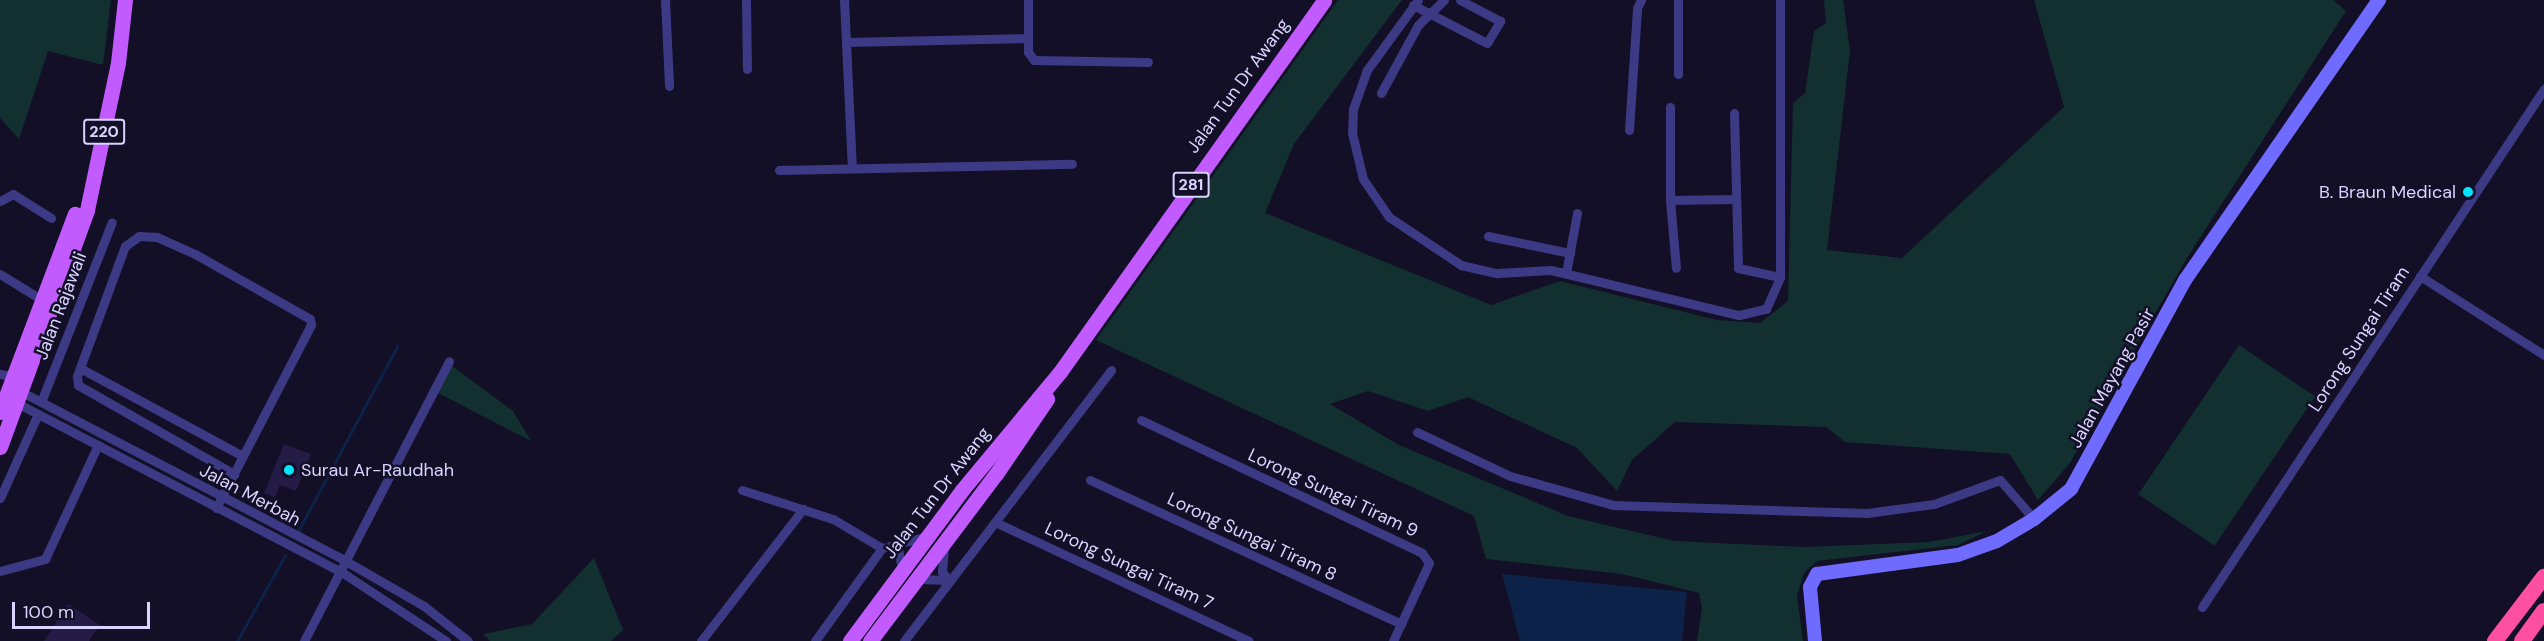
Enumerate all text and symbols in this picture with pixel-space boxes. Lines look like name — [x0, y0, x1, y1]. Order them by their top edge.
street label: Jalan Tun Dr Awang — [1182, 15, 1294, 157]
road number: 220 — [83, 119, 125, 145]
road number: 281 — [1172, 172, 1210, 198]
place label: B. Braun Medical — [2319, 181, 2456, 203]
marker: B. Braun Medical — [2461, 185, 2475, 199]
street label: Jalan Rajawali — [31, 249, 91, 363]
street label: Lorong Sungai Tiram — [2304, 262, 2414, 416]
street label: Jalan Mayang Pasir — [2065, 304, 2159, 452]
street label: Jalan Tun Dr Awang — [879, 423, 995, 563]
street label: Lorong Sungai Tiram 9 — [1245, 444, 1421, 542]
street label: Jalan Merbah — [196, 459, 304, 531]
place label: Surau Ar-Raudhah — [301, 459, 454, 481]
marker: Surau Ar-Raudhah — [282, 463, 296, 477]
street label: Lorong Sungai Tiram 8 — [1164, 488, 1340, 586]
street label: Lorong Sungai Tiram 7 — [1041, 517, 1217, 615]
scale bar — [15, 590, 153, 628]
text: 100 m — [23, 600, 74, 624]

